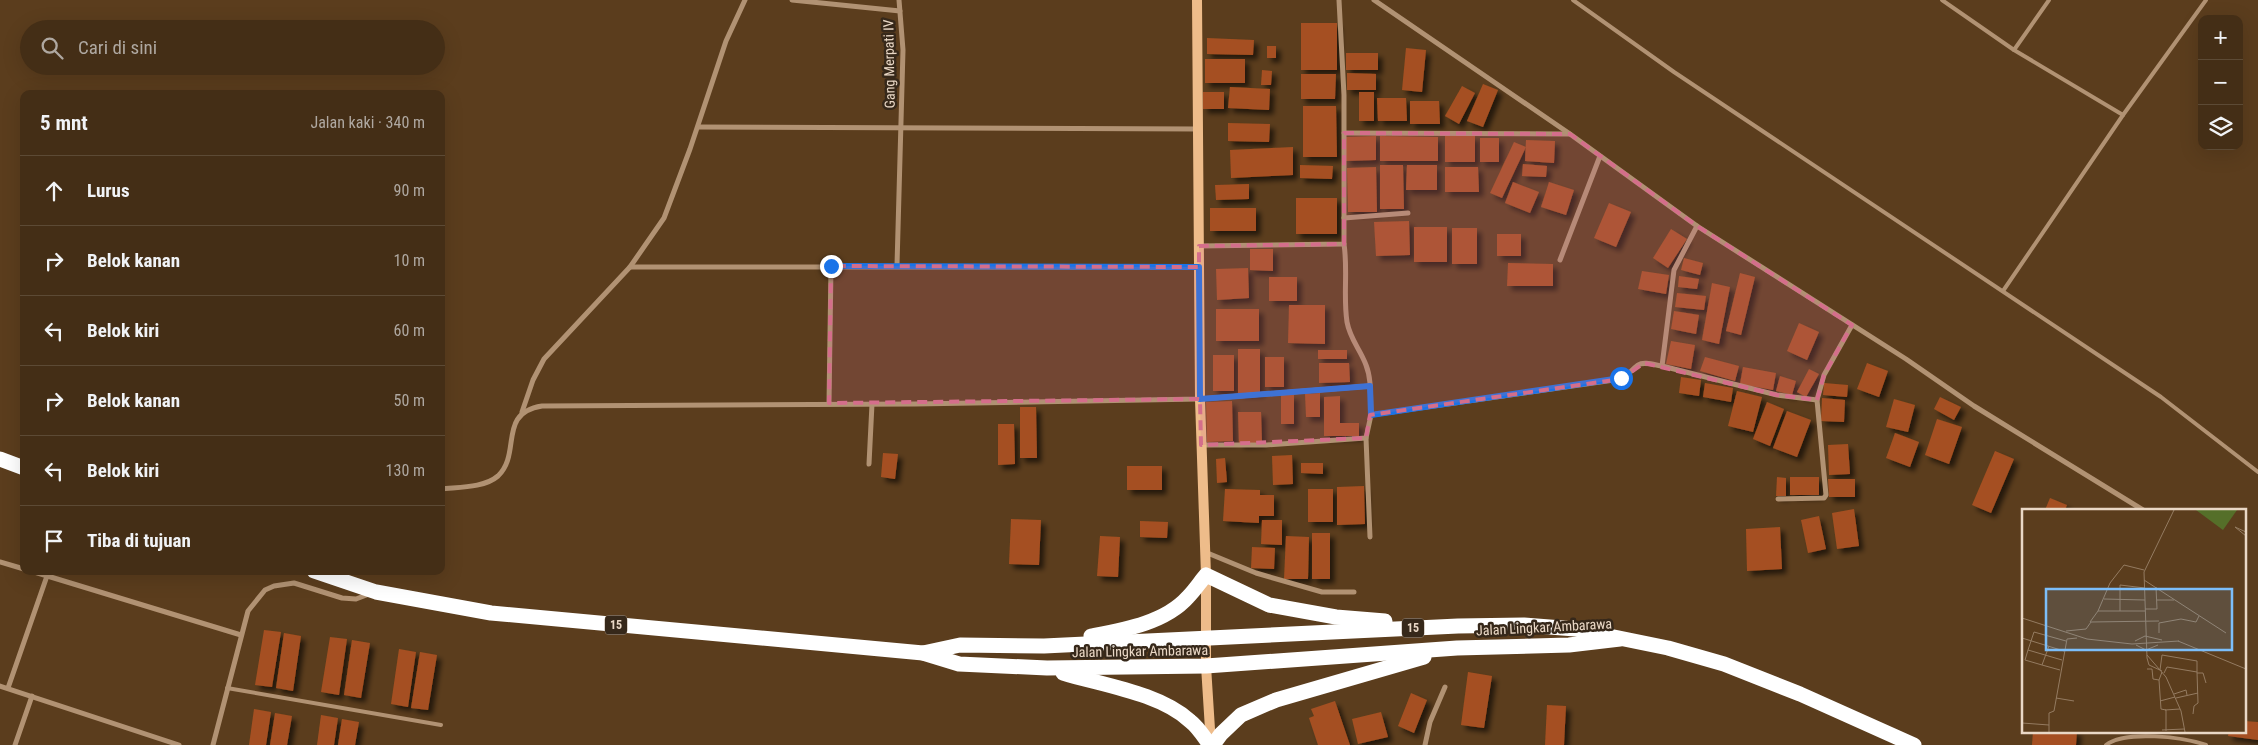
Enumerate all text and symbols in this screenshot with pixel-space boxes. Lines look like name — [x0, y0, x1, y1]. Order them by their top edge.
map controls — [2198, 15, 2243, 150]
button: + — [2198, 15, 2243, 60]
street label: Gang Merpati IV — [880, 19, 898, 109]
search box — [20, 20, 445, 75]
icon: search — [38, 34, 66, 62]
text: Cari di sini — [78, 36, 157, 59]
button: − — [2198, 60, 2243, 105]
button: layers — [2198, 105, 2243, 150]
text: 5 mnt — [40, 111, 88, 135]
text: Jalan kaki · 340 m — [310, 113, 425, 132]
icon: ahead — [40, 177, 68, 205]
text: Lurus — [87, 179, 130, 202]
text: 90 m — [393, 181, 425, 200]
icon: right — [40, 247, 68, 275]
text: Belok kanan — [87, 249, 180, 272]
text: 10 m — [393, 251, 425, 270]
route end — [820, 255, 843, 278]
icon: left — [40, 317, 68, 345]
text: Belok kiri — [87, 319, 159, 342]
text: 60 m — [393, 321, 425, 340]
route start — [1610, 367, 1633, 390]
icon: right — [40, 387, 68, 415]
text: Belok kanan — [87, 389, 180, 412]
text: 50 m — [393, 391, 425, 410]
icon: left — [40, 457, 68, 485]
text: Belok kiri — [87, 459, 159, 482]
text: 130 m — [386, 461, 425, 480]
inset map — [2022, 509, 2246, 732]
icon: arrive — [40, 527, 68, 555]
text: Tiba di tujuan — [87, 529, 191, 552]
street label: Jalan Lingkar Ambarawa — [1476, 615, 1612, 639]
road number: 15 — [605, 616, 627, 634]
road number: 15 — [1402, 618, 1424, 638]
street label: Jalan Lingkar Ambarawa — [1072, 642, 1208, 660]

